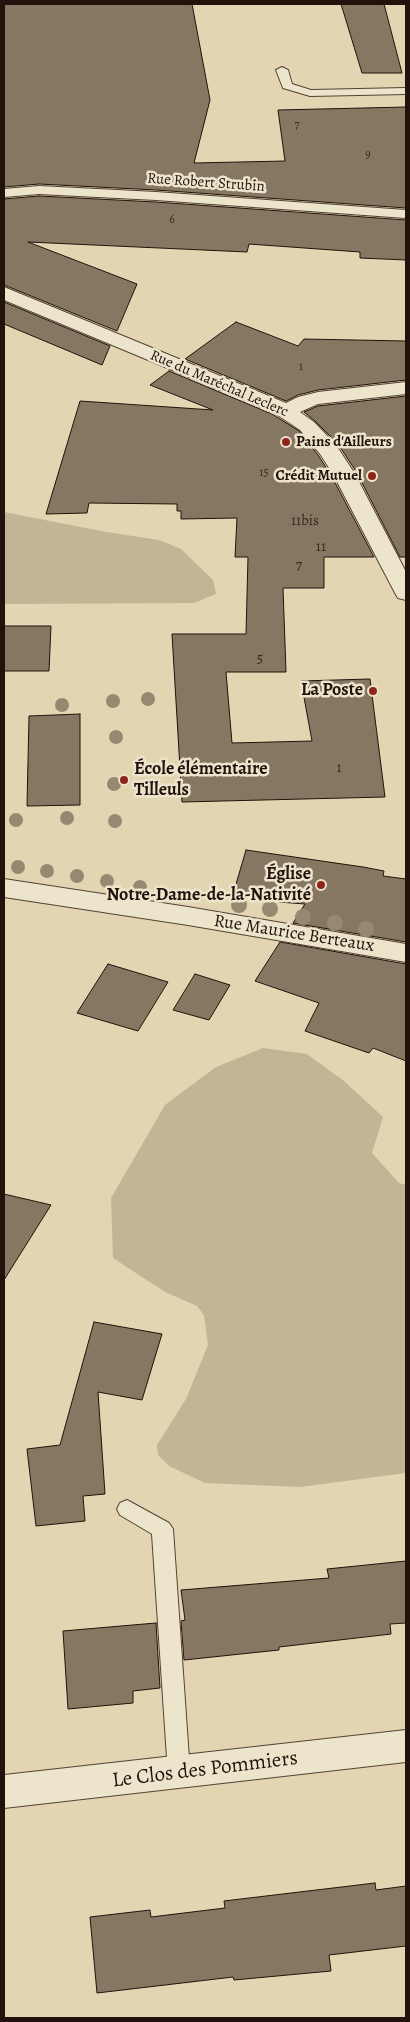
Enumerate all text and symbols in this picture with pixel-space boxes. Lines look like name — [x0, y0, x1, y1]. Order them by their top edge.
house number: 7 — [294, 118, 300, 132]
house number: 9 — [365, 148, 371, 162]
street label: Rue Robert Strubin — [147, 170, 265, 196]
house number: 6 — [169, 213, 175, 227]
street label: Rue du Maréchal Leclerc — [147, 347, 291, 421]
house number: 1 — [299, 360, 303, 374]
place label: Pains d'Ailleurs — [296, 433, 392, 451]
marker: Pains d'Ailleurs — [280, 436, 292, 448]
house number: 15 — [259, 466, 269, 480]
place label: Crédit Mutuel — [275, 467, 362, 485]
marker: Crédit Mutuel — [366, 470, 378, 482]
house number: 11bis — [291, 512, 319, 530]
house number: 11 — [316, 538, 326, 556]
house number: 7 — [296, 557, 302, 575]
house number: 5 — [257, 650, 263, 668]
place label: La Poste — [301, 680, 363, 702]
marker: La Poste — [367, 685, 379, 697]
place label: École élémentaire Tilleuls — [134, 759, 268, 802]
house number: 1 — [336, 759, 342, 777]
marker: École élémentaire Tilleuls — [118, 774, 130, 786]
place label: Église Notre-Dame-de-la-Nativité — [106, 864, 311, 906]
marker: Église Notre-Dame-de-la-Nativité — [315, 879, 327, 891]
street label: Rue Maurice Berteaux — [212, 911, 376, 957]
street label: Le Clos des Pommiers — [111, 1746, 299, 1794]

